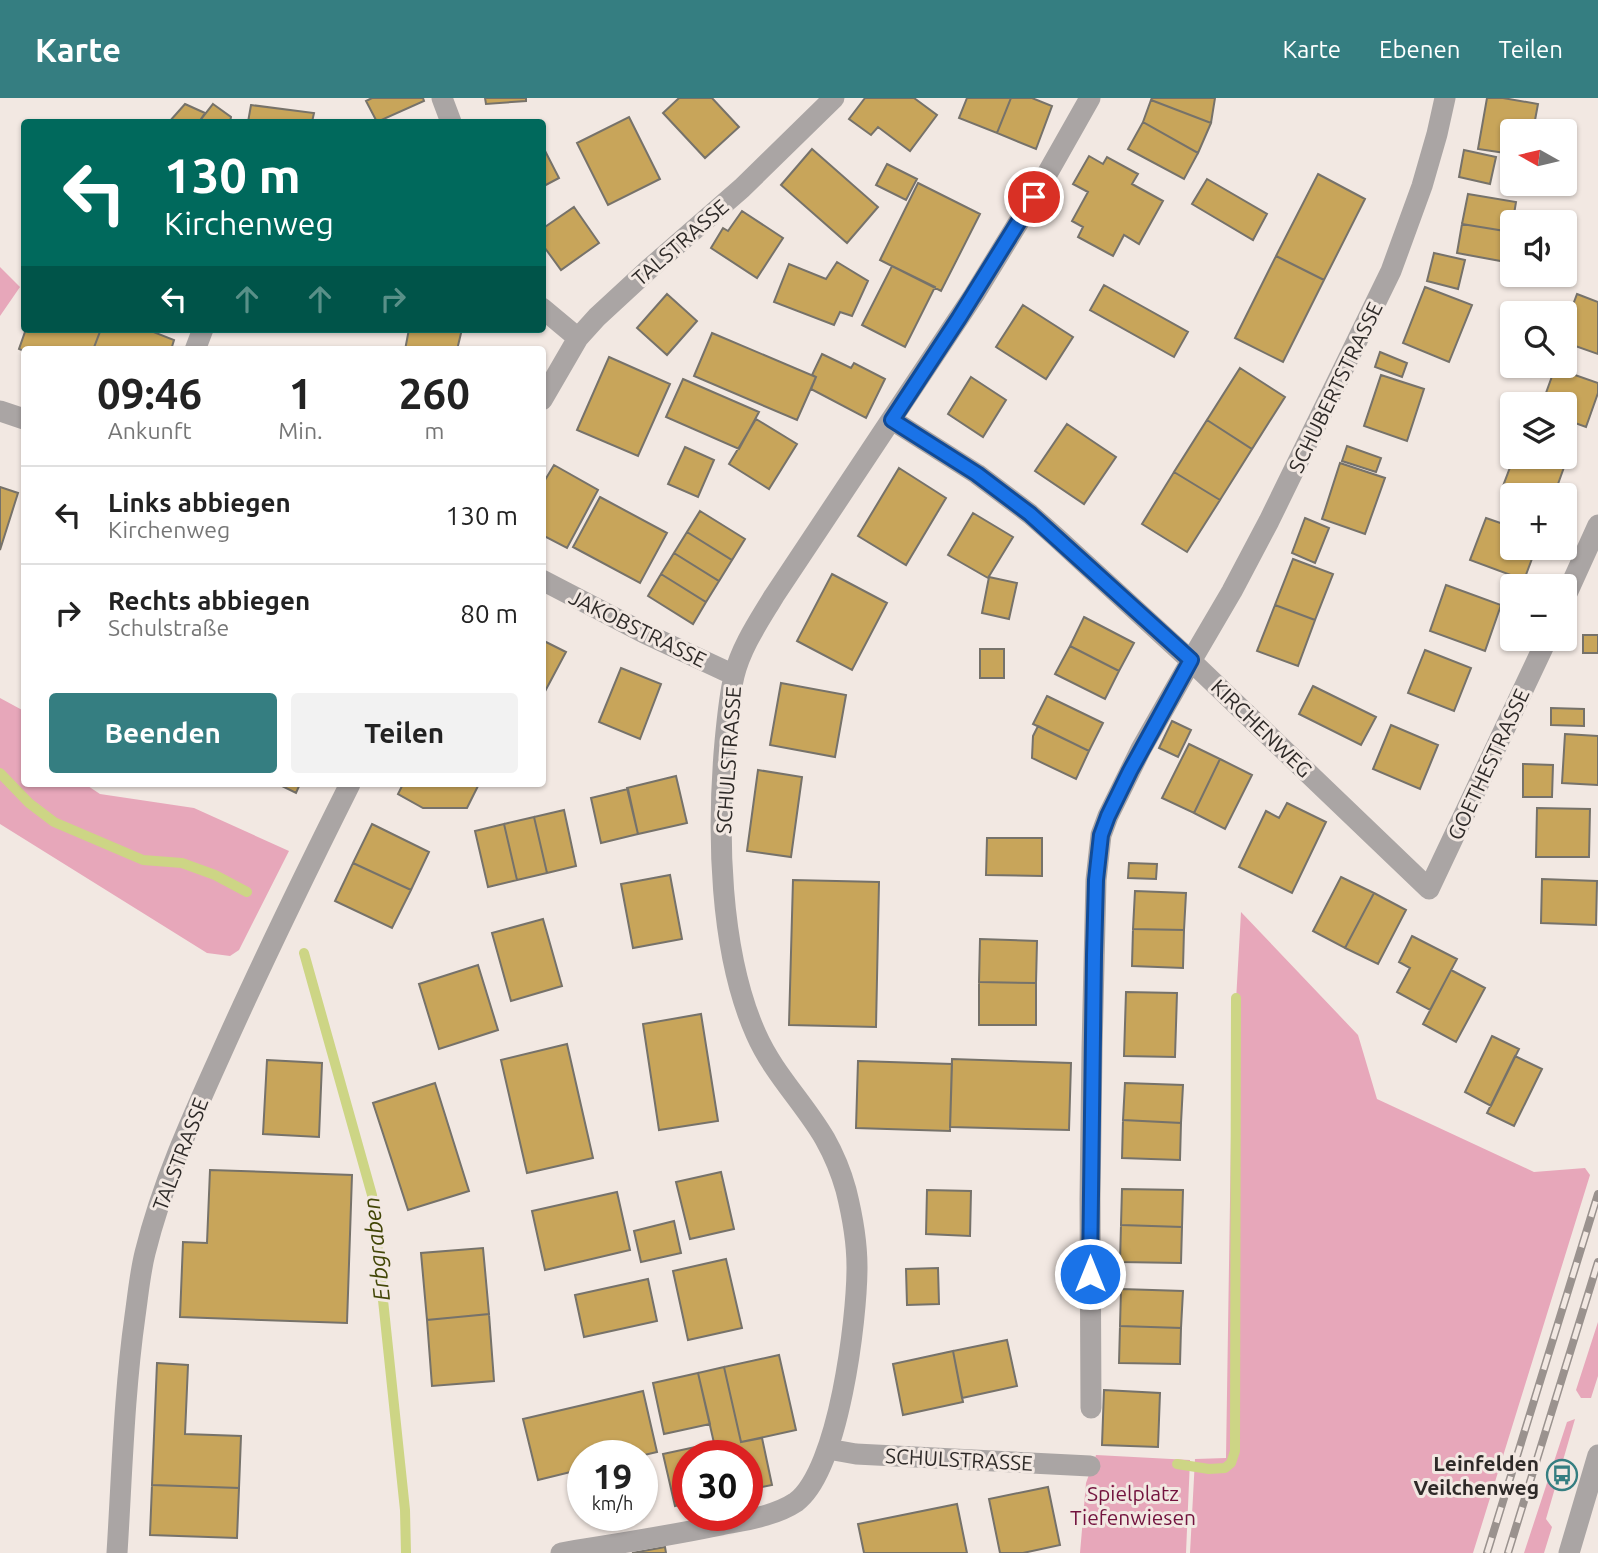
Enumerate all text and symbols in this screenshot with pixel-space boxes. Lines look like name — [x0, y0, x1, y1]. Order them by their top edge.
text: Karte — [35, 31, 121, 68]
text: Karte — [1282, 36, 1341, 63]
text: Ebenen — [1379, 36, 1460, 63]
text: Teilen — [1498, 36, 1563, 63]
north arrow — [1500, 119, 1577, 196]
map controls — [1500, 119, 1577, 651]
icon: left — [49, 147, 140, 238]
text: 130 m — [164, 147, 301, 202]
pin — [1004, 167, 1064, 227]
icon: arrive — [1015, 178, 1053, 216]
street label: TALSTRASSE — [627, 194, 733, 290]
text: Kirchenweg — [164, 205, 334, 241]
button: sound — [1500, 210, 1577, 287]
icon: left — [155, 280, 193, 318]
icon: ahead — [228, 280, 266, 318]
icon: ahead — [301, 280, 339, 318]
icon: right — [374, 280, 412, 318]
street label: SCHUBERTSTRASSE — [1283, 298, 1387, 476]
button: search — [1500, 301, 1577, 378]
text: 09:46 — [97, 370, 202, 417]
text: 1 — [289, 370, 312, 417]
text: 260 — [399, 370, 470, 417]
button: layers — [1500, 392, 1577, 469]
text: Ankunft — [108, 418, 192, 443]
text: Min. — [278, 418, 323, 443]
text: m — [424, 418, 444, 443]
button: + — [1500, 483, 1577, 560]
text: Links abbiegen — [108, 488, 291, 517]
icon: left — [49, 496, 87, 534]
text: 130 m — [446, 501, 518, 530]
text: Kirchenweg — [108, 517, 230, 542]
button: − — [1500, 574, 1577, 651]
street label: JAKOBSTRASSE — [565, 584, 711, 672]
text: Rechts abbiegen — [108, 586, 310, 615]
icon: right — [49, 594, 87, 632]
text: 80 m — [460, 599, 518, 628]
text: Schulstraße — [108, 615, 229, 640]
street label: KIRCHENWEG — [1207, 674, 1317, 782]
street label: SCHULSTRASSE — [711, 685, 745, 835]
street label: GOETHESTRASSE — [1442, 685, 1534, 843]
button: Beenden — [49, 693, 277, 773]
button: Teilen — [291, 693, 518, 773]
street label: TALSTRASSE — [147, 1094, 213, 1214]
water label: Erbgraben — [358, 1196, 394, 1302]
position arrow — [1053, 1237, 1127, 1311]
speed limit sign: 30 — [672, 1440, 763, 1531]
street label: SCHULSTRASSE — [884, 1443, 1034, 1475]
place label: Leinfelden Veilchenweg — [1414, 1451, 1539, 1499]
text: 19 — [593, 1456, 632, 1496]
bus stop icon: Leinfelden Veilchenweg — [1545, 1458, 1579, 1492]
park label: Spielplatz Tiefenwiesen — [1070, 1481, 1196, 1529]
text: km/h — [592, 1493, 633, 1513]

